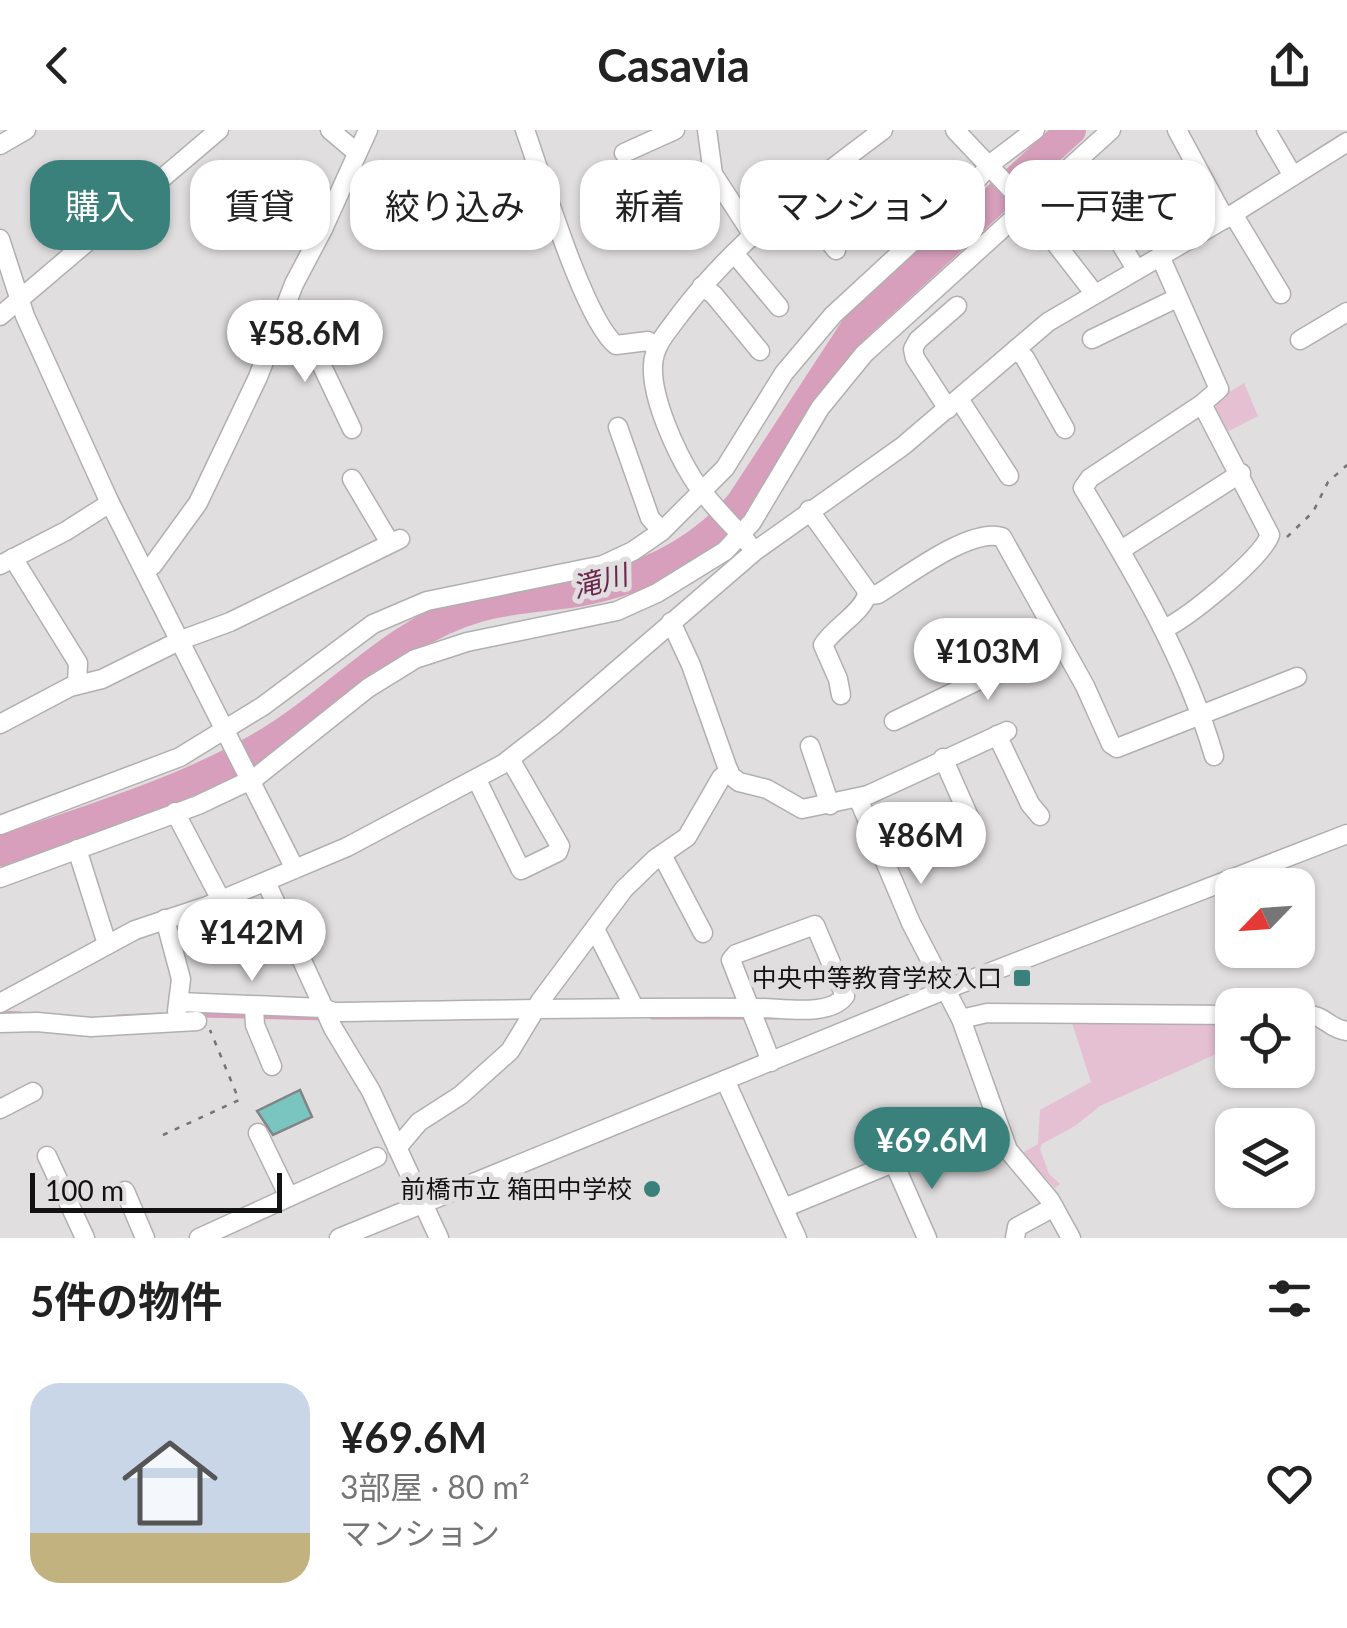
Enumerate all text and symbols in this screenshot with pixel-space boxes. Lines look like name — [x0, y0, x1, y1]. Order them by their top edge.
icon: back — [30, 38, 85, 93]
text: Casavia — [597, 38, 750, 92]
icon: share — [1262, 38, 1317, 93]
chip: 購入 — [30, 160, 170, 250]
chip: 賃貸 — [190, 160, 330, 250]
chip: 絞り込み — [350, 160, 560, 250]
chip: 新着 — [580, 160, 720, 250]
chip: マンション — [740, 160, 985, 250]
chip: 一戸建て — [1005, 160, 1215, 250]
pin: ¥58.6M — [224, 300, 386, 385]
text: ¥58.6M — [249, 313, 361, 352]
water label: 滝川 — [568, 556, 634, 604]
pin: ¥103M — [918, 618, 1058, 703]
text: ¥103M — [936, 631, 1040, 670]
pin: ¥86M — [862, 802, 980, 887]
text: ¥86M — [878, 815, 964, 854]
north arrow — [1215, 868, 1315, 968]
map controls — [1215, 868, 1315, 1208]
pin: ¥142M — [182, 899, 322, 984]
text: ¥142M — [200, 912, 304, 951]
place label: 中央中等教育学校入口 — [752, 962, 1002, 992]
marker: 中央中等教育学校入口 — [1011, 967, 1033, 989]
button: locate — [1215, 988, 1315, 1088]
pin: ¥69.6M — [851, 1107, 1013, 1192]
button: layers — [1215, 1108, 1315, 1208]
text: ¥69.6M — [876, 1120, 988, 1159]
scale bar — [30, 1168, 282, 1212]
text: 100 m — [45, 1173, 124, 1207]
place label: 前橋市立 箱田中学校 — [401, 1173, 632, 1203]
marker: 前橋市立 箱田中学校 — [641, 1178, 663, 1200]
icon: filters — [1262, 1271, 1317, 1326]
text: 5件の物件 — [30, 1276, 222, 1326]
text: ¥69.6M — [340, 1412, 487, 1462]
icon: home — [110, 1423, 230, 1543]
icon: heart — [1262, 1456, 1317, 1511]
text: 3部屋 · 80 m² — [340, 1467, 530, 1506]
text: マンション — [340, 1513, 500, 1552]

